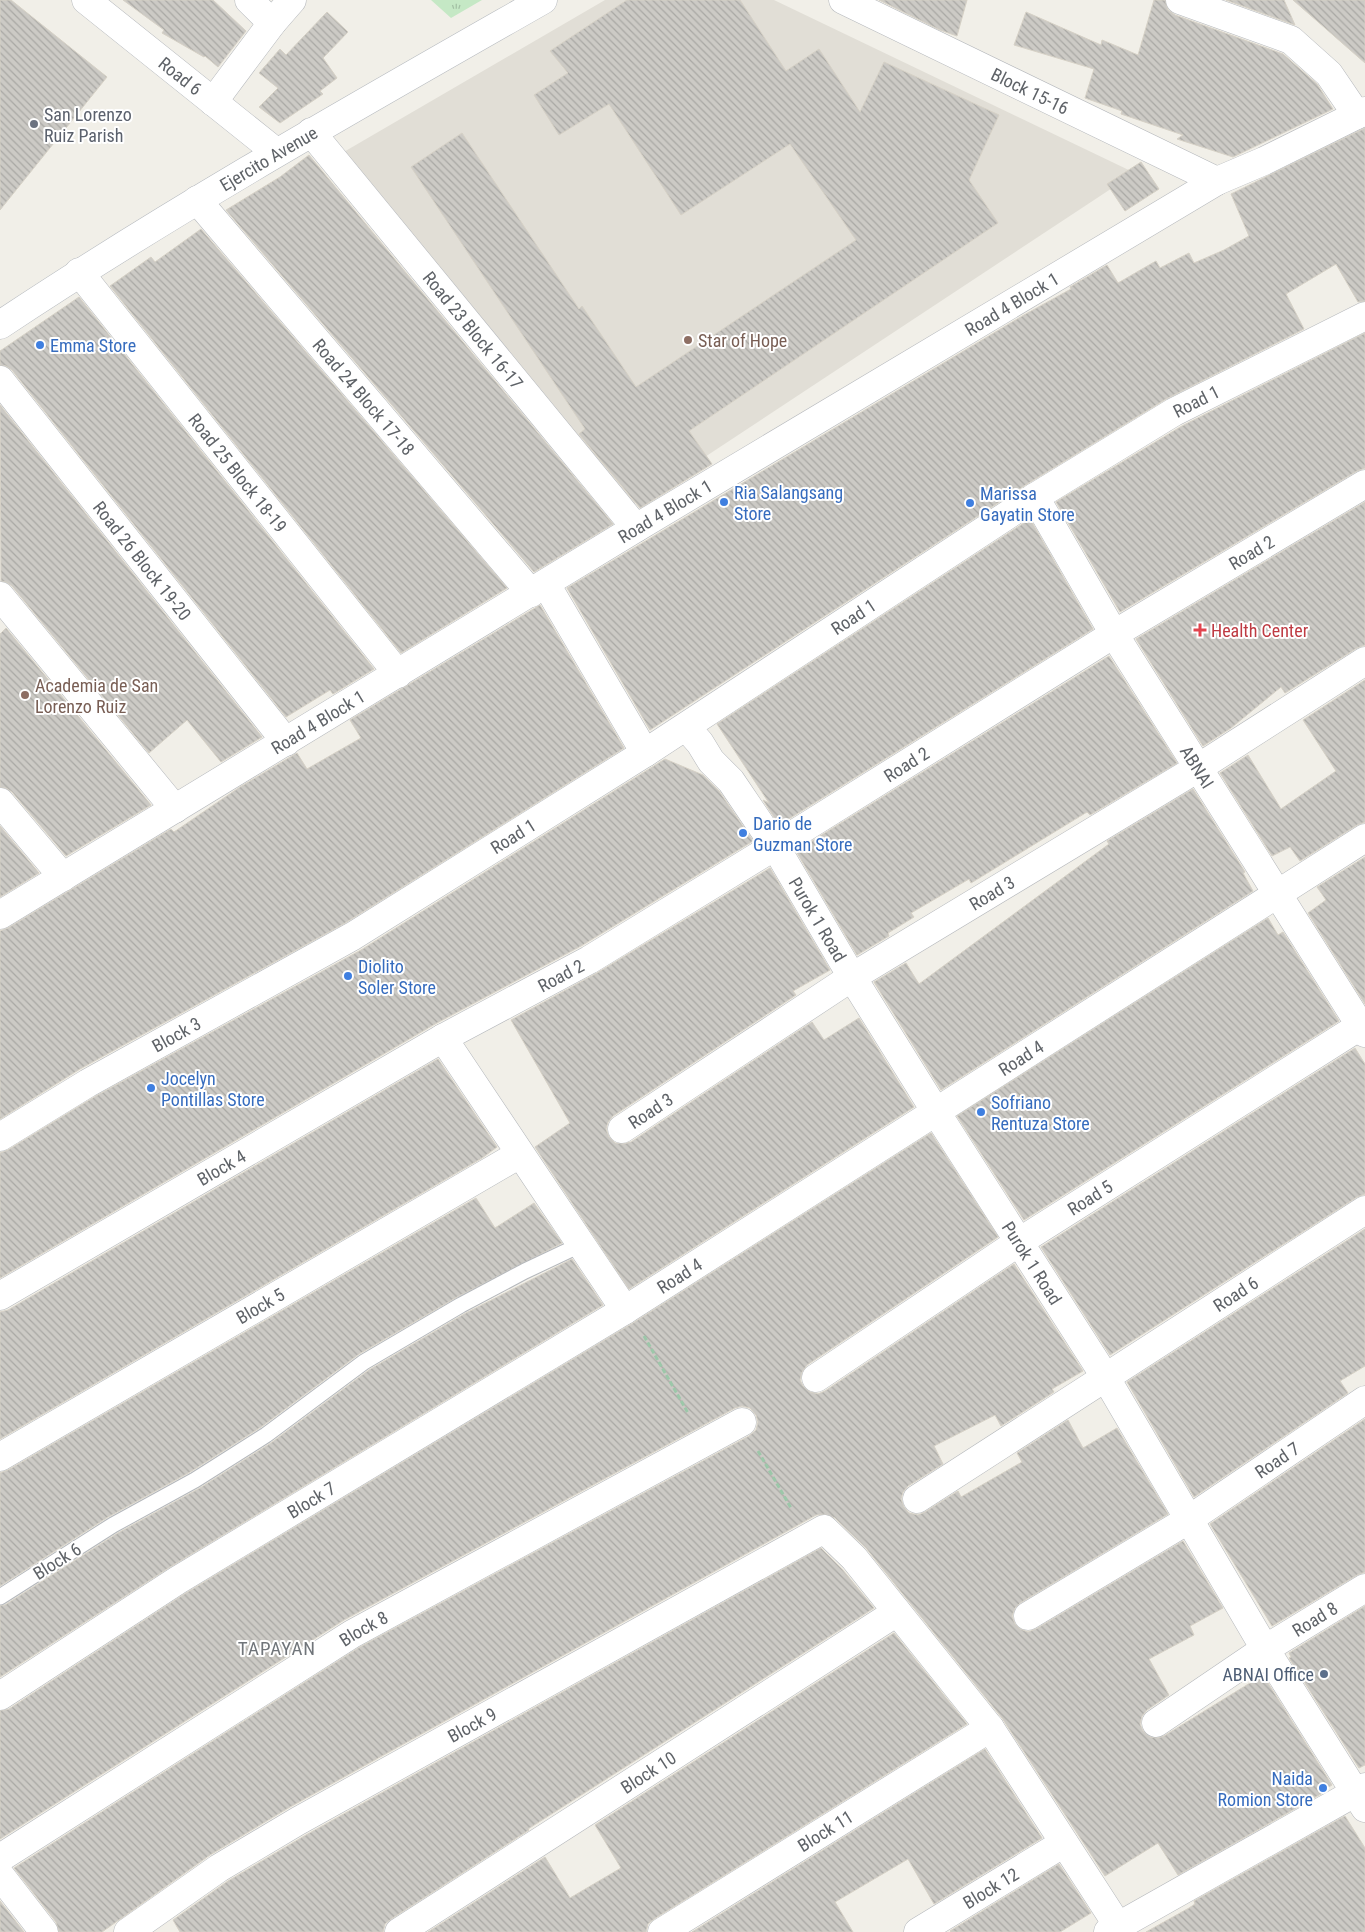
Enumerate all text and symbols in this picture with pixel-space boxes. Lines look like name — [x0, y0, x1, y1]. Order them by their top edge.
street label: Road 6 — [155, 52, 206, 99]
street label: Block 15-16 — [988, 63, 1072, 118]
place label: San Lorenzo Ruiz Parish — [44, 104, 132, 146]
marker: San Lorenzo Ruiz Parish — [28, 118, 40, 130]
street label: Ejercito Avenue — [216, 121, 321, 195]
street label: Road 23 Block 16-17 — [419, 267, 528, 393]
street label: Road 4 Block 1 — [961, 268, 1062, 340]
place label: Star of Hope — [698, 330, 787, 351]
street label: Road 24 Block 17-18 — [309, 334, 419, 459]
marker: Star of Hope — [682, 334, 694, 346]
place label: Emma Store — [50, 335, 136, 356]
marker: Emma Store — [34, 339, 46, 351]
street label: Road 1 — [1169, 380, 1223, 421]
street label: Road 25 Block 18-19 — [185, 409, 292, 536]
street label: Road 4 Block 1 — [614, 475, 716, 547]
place label: Ria Salangsang Store — [734, 482, 843, 524]
place label: Marissa Gayatin Store — [980, 483, 1075, 525]
marker: Ria Salangsang Store — [718, 496, 730, 508]
street label: Road 26 Block 19-20 — [89, 497, 196, 624]
marker: Marissa Gayatin Store — [964, 497, 976, 509]
street label: Road 2 — [1225, 530, 1278, 574]
street label: Road 1 — [827, 594, 880, 639]
place label: Health Center — [1211, 620, 1309, 641]
marker: Health Center — [1193, 623, 1207, 637]
place label: Academia de San Lorenzo Ruiz — [35, 675, 158, 717]
street label: Road 4 Block 1 — [267, 685, 368, 758]
marker: Academia de San Lorenzo Ruiz — [19, 689, 31, 701]
street label: Road 2 — [880, 742, 933, 786]
street label: ABNAI — [1176, 742, 1219, 792]
place label: Dario de Guzman Store — [753, 813, 853, 855]
street label: Road 1 — [486, 814, 539, 858]
marker: Dario de Guzman Store — [737, 827, 749, 839]
street label: Road 3 — [965, 871, 1018, 914]
street label: Purok 1 Road — [785, 873, 851, 965]
street label: Road 2 — [534, 954, 587, 996]
place label: Diolito Soler Store — [358, 956, 436, 998]
marker: Diolito Soler Store — [342, 970, 354, 982]
street label: Block 3 — [148, 1012, 204, 1056]
street label: Road 4 — [994, 1035, 1047, 1080]
place label: Jocelyn Pontillas Store — [161, 1068, 265, 1110]
marker: Jocelyn Pontillas Store — [145, 1082, 157, 1094]
street label: Road 3 — [624, 1088, 677, 1133]
place label: Sofriano Rentuza Store — [991, 1092, 1090, 1134]
marker: Sofriano Rentuza Store — [975, 1106, 987, 1118]
street label: Block 4 — [193, 1145, 249, 1189]
street label: Road 5 — [1063, 1175, 1116, 1219]
street label: Purok 1 Road — [998, 1217, 1067, 1308]
street label: Road 4 — [653, 1253, 706, 1297]
street label: Road 6 — [1209, 1271, 1262, 1316]
street label: Block 5 — [232, 1283, 288, 1328]
street label: Road 7 — [1251, 1437, 1303, 1482]
street label: Block 7 — [283, 1477, 339, 1522]
street label: Block 6 — [29, 1538, 85, 1584]
street label: Road 8 — [1288, 1597, 1341, 1640]
street label: Block 8 — [335, 1606, 391, 1650]
district label: TAPAYAN — [238, 1637, 316, 1660]
place label: ABNAI Office — [1222, 1664, 1314, 1685]
marker: ABNAI Office — [1318, 1668, 1330, 1680]
street label: Block 9 — [444, 1703, 500, 1746]
street label: Block 10 — [617, 1747, 680, 1797]
place label: Naida Romion Store — [1218, 1768, 1313, 1810]
marker: Naida Romion Store — [1317, 1782, 1329, 1794]
street label: Block 11 — [793, 1805, 857, 1856]
street label: Block 12 — [959, 1863, 1022, 1913]

